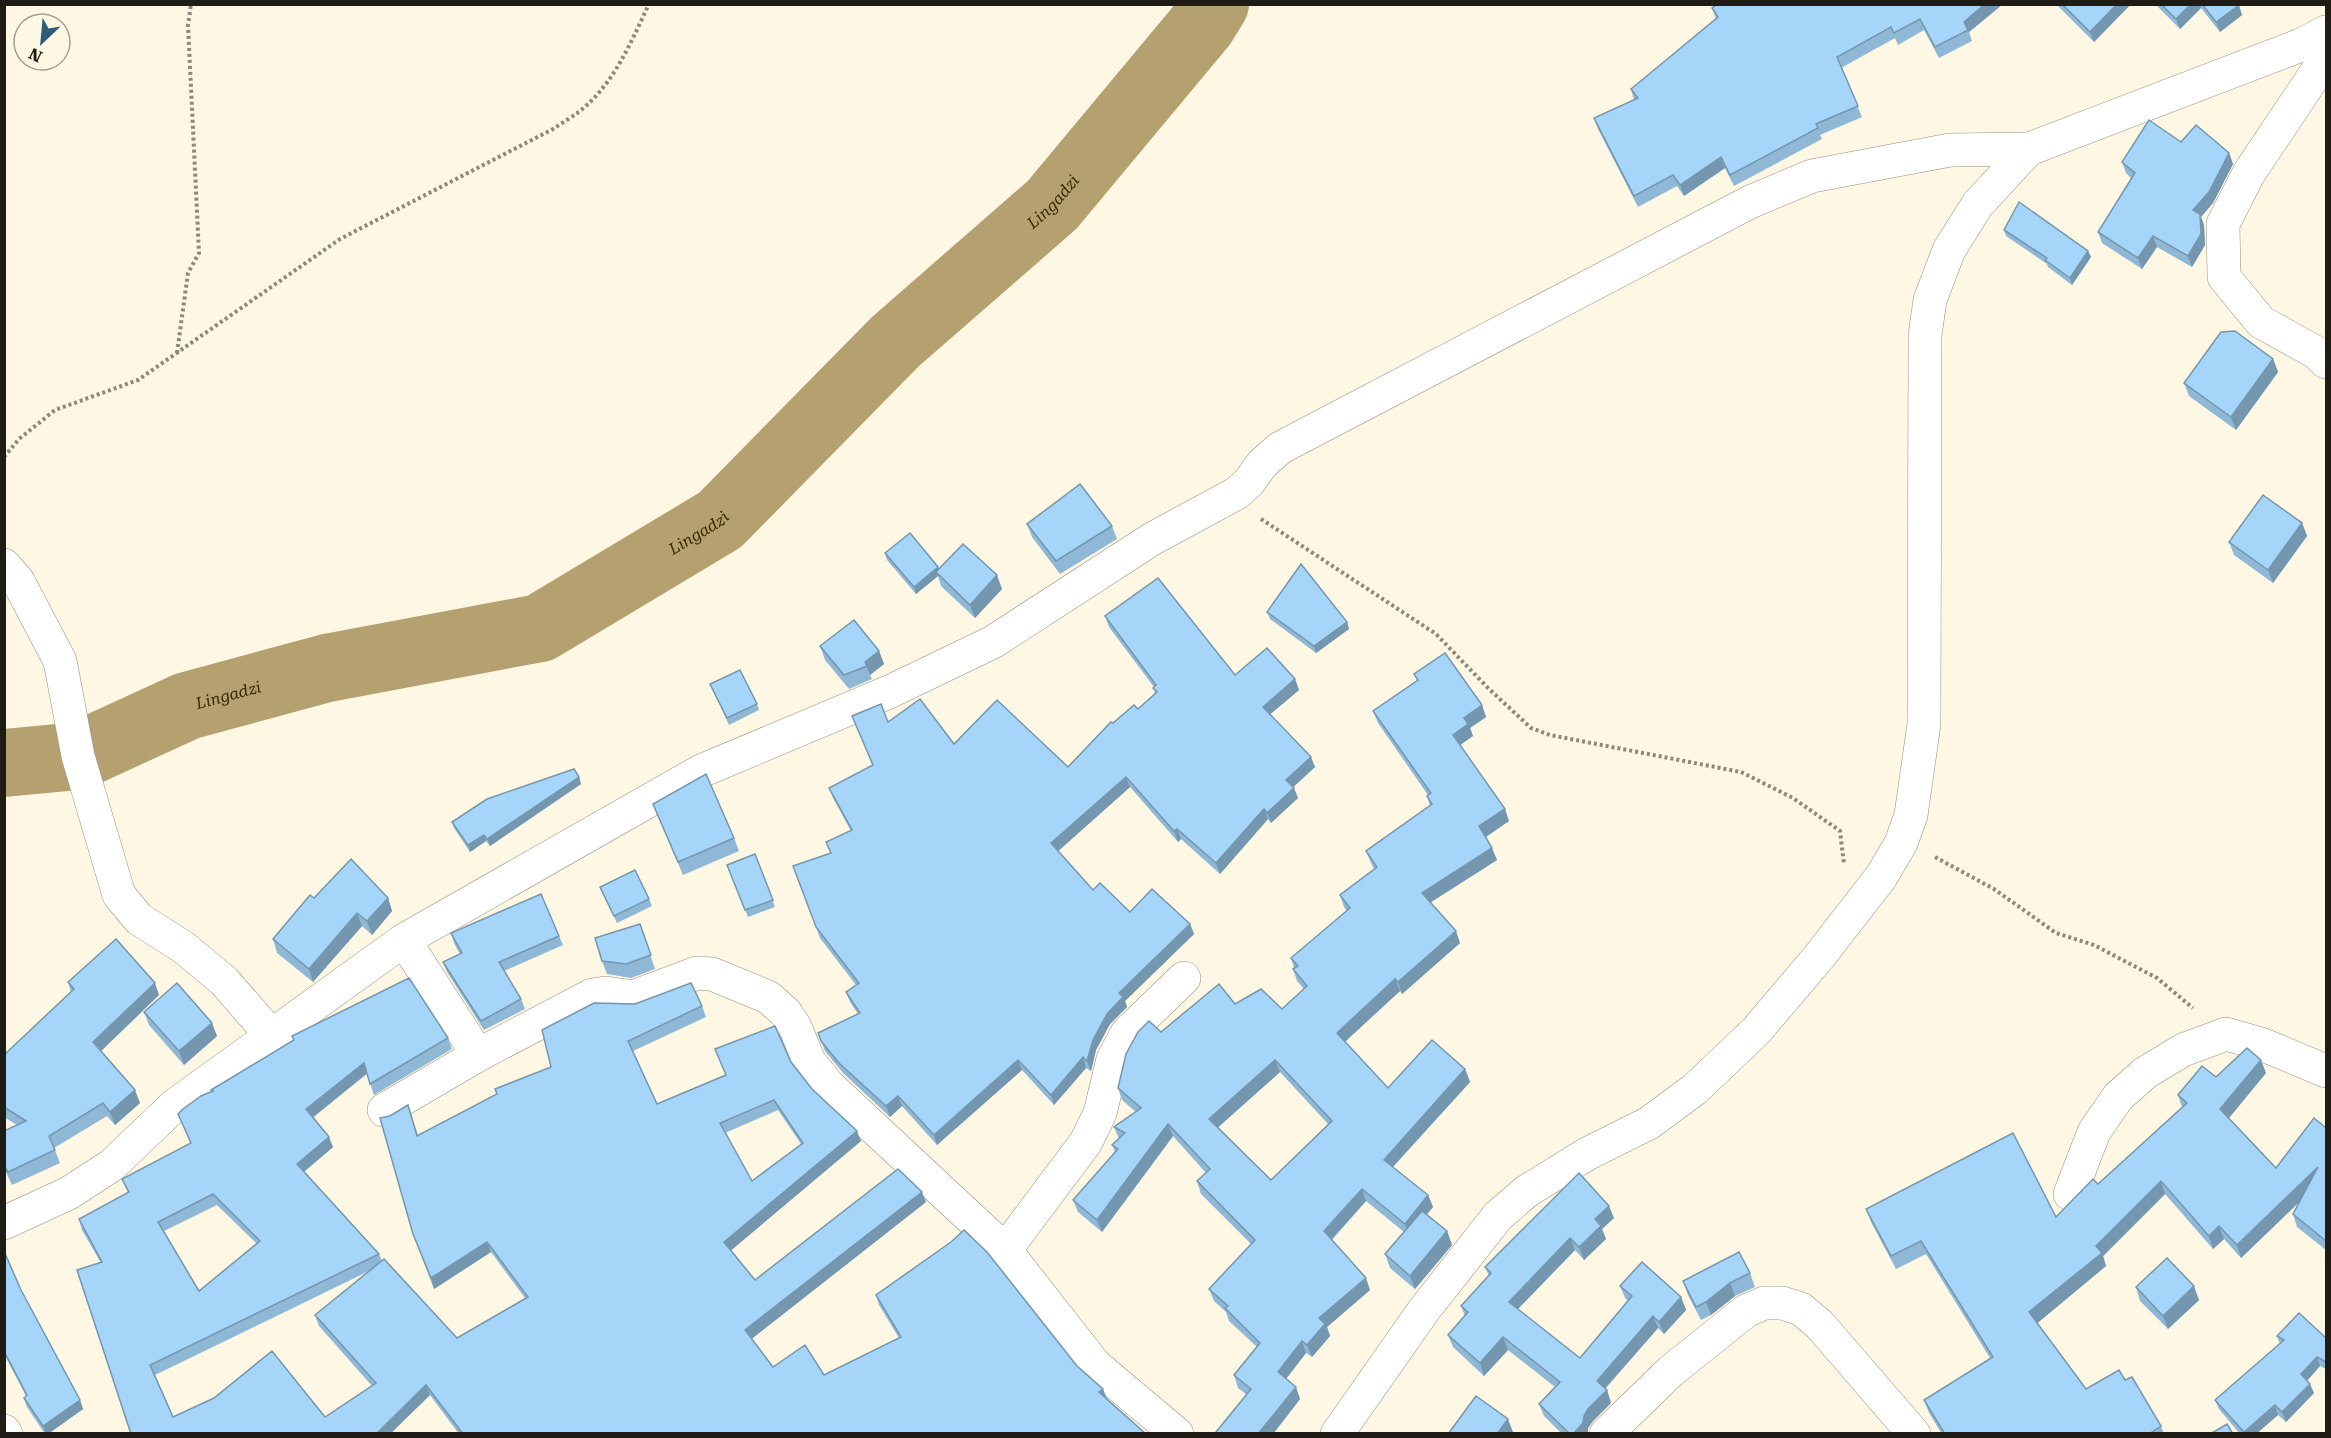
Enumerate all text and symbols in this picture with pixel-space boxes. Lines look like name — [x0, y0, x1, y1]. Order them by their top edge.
north arrow — [12, 12, 72, 72]
text: N — [26, 44, 45, 66]
water label: Lingadzi — [1022, 171, 1083, 233]
water label: Lingadzi — [664, 508, 733, 559]
water label: Lingadzi — [193, 677, 263, 713]

